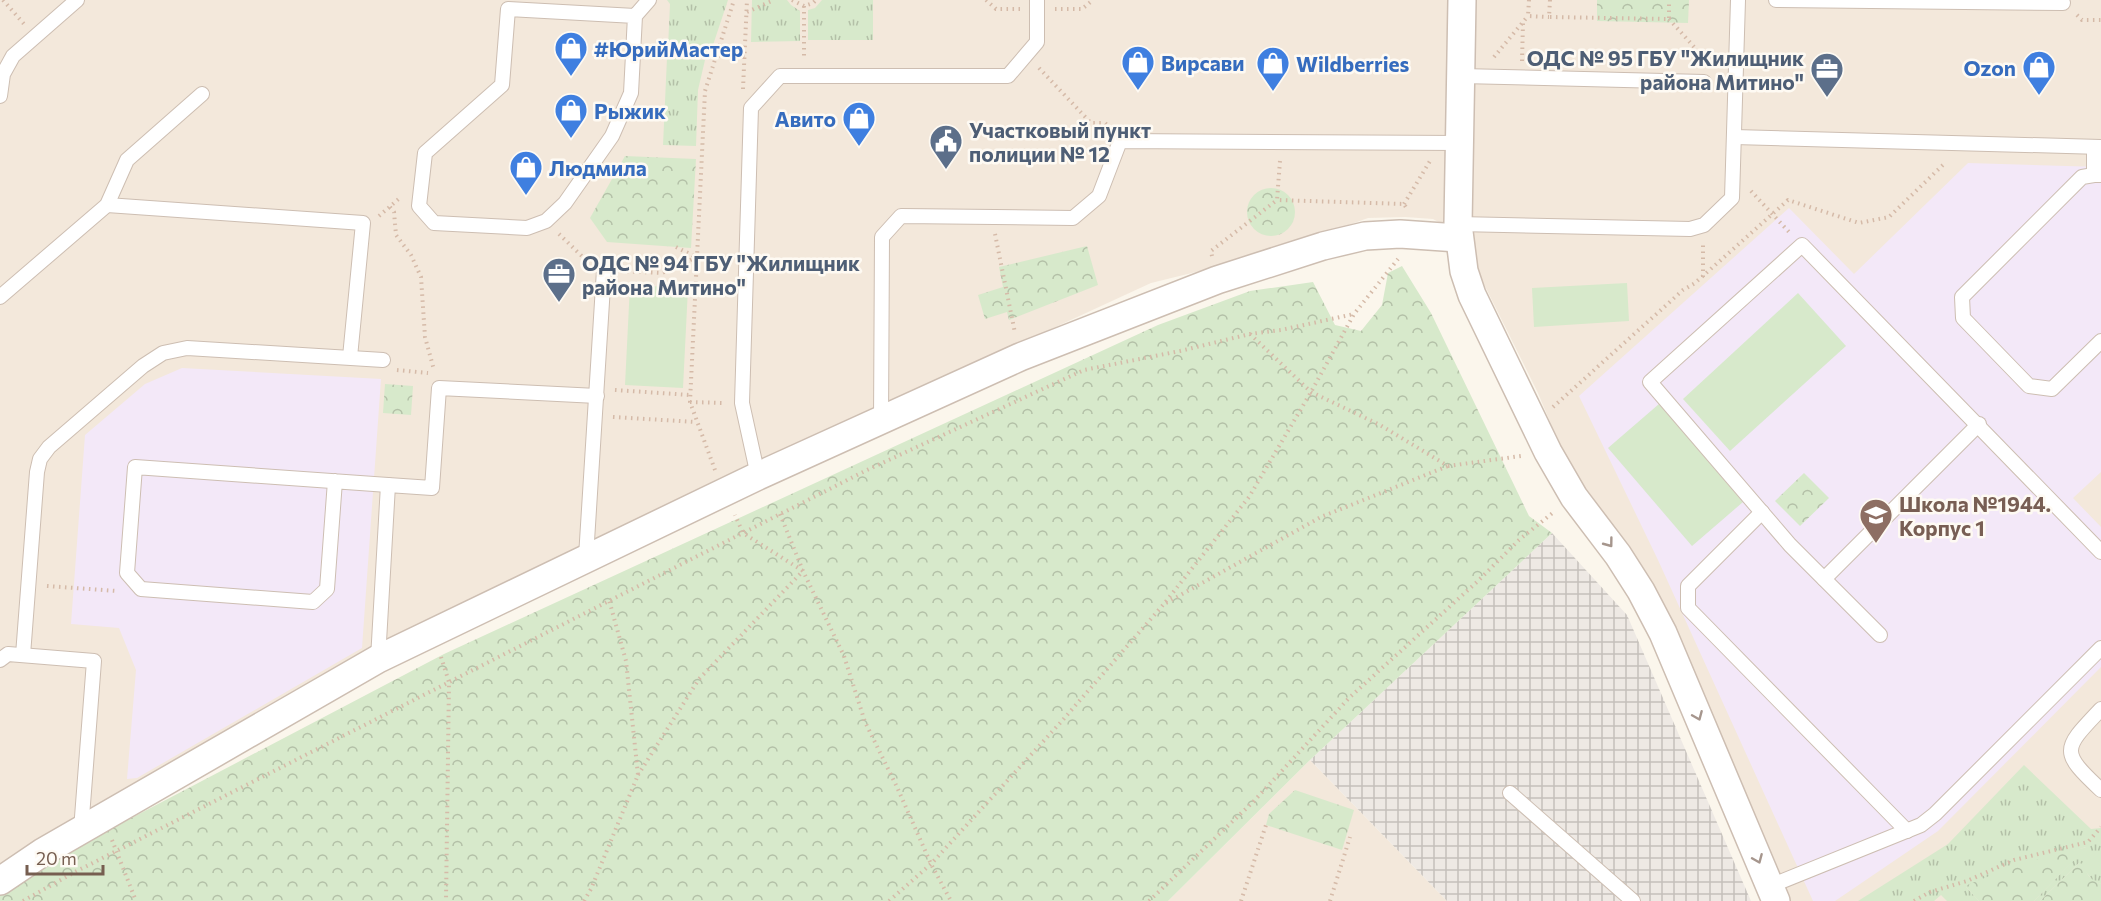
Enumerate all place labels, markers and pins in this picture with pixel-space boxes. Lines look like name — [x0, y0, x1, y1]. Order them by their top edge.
shop icon: #ЮрийМастер — [553, 30, 589, 77]
place label: #ЮрийМастер — [594, 36, 743, 61]
shop icon: Вирсави — [1120, 44, 1156, 91]
shop icon: Wildberries — [1255, 45, 1291, 92]
place label: ОДС № 95 ГБУ "Жилищник района Митино" — [1527, 45, 1804, 94]
shop icon: Ozon — [2021, 49, 2057, 96]
place label: Вирсави — [1161, 50, 1244, 75]
place label: Wildberries — [1296, 51, 1410, 76]
office icon: ОДС № 95 ГБУ "Жилищник района Митино" — [1809, 51, 1845, 98]
place label: Ozon — [1963, 55, 2016, 80]
shop icon: Рыжик — [553, 92, 589, 139]
place label: Рыжик — [594, 98, 666, 123]
shop icon: Авито — [841, 100, 877, 147]
place label: Авито — [775, 106, 836, 131]
place label: Участковый пункт полиции № 12 — [969, 117, 1151, 166]
public building icon: Участковый пункт полиции № 12 — [928, 123, 964, 170]
shop icon: Людмила — [508, 149, 544, 196]
place label: Людмила — [549, 155, 647, 180]
place label: ОДС № 94 ГБУ "Жилищник района Митино" — [582, 250, 860, 299]
office icon: ОДС № 94 ГБУ "Жилищник района Митино" — [541, 256, 577, 303]
place label: Школа №1944. Корпус 1 — [1899, 491, 2051, 540]
school or university icon: Школа №1944. Корпус 1 — [1858, 497, 1894, 544]

